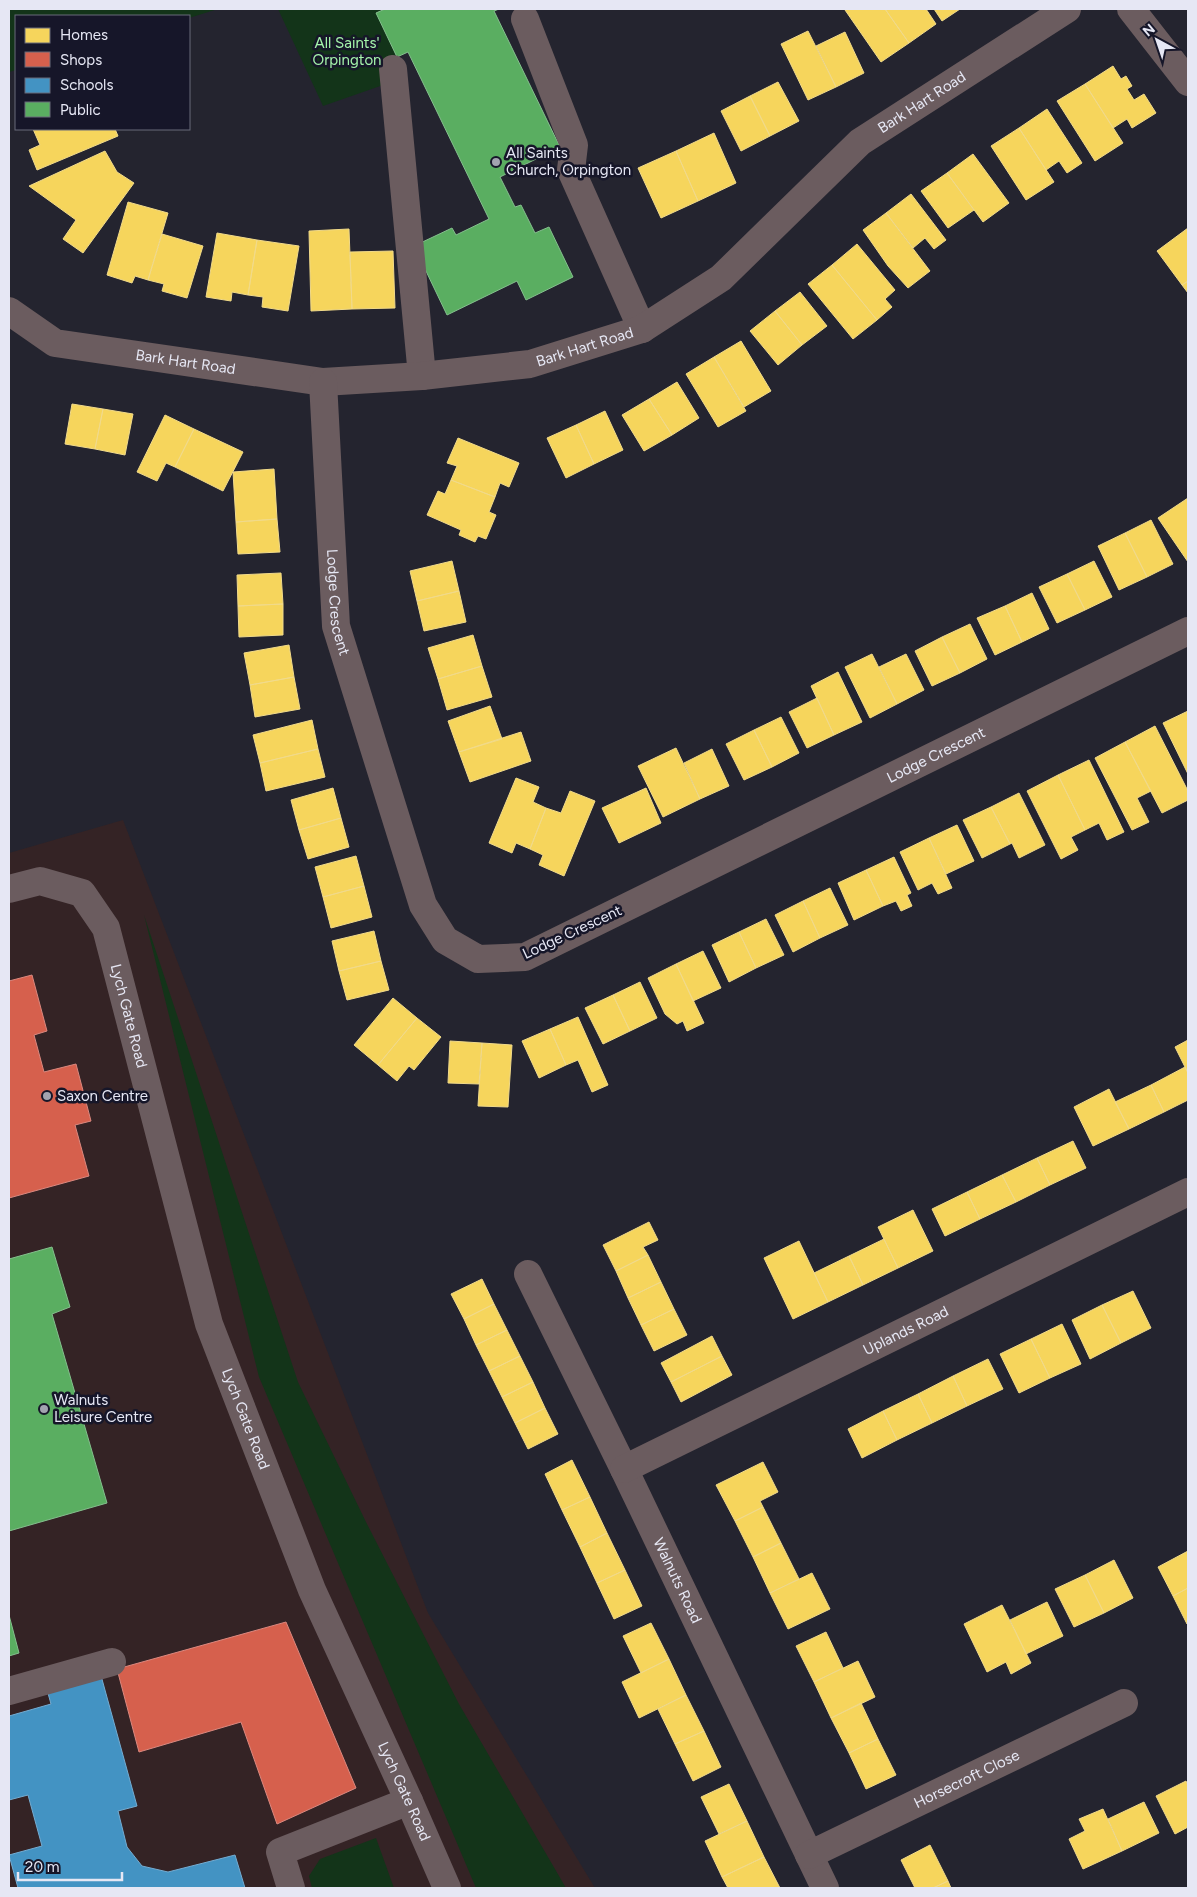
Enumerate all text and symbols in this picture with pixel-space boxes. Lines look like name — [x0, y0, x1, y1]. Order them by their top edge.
legend — [15, 15, 190, 130]
north arrow — [1132, 15, 1182, 65]
text: N — [1139, 20, 1159, 40]
text: Homes — [60, 26, 108, 44]
park label: All Saints' Orpington — [313, 34, 381, 69]
text: Shops — [60, 51, 102, 69]
street label: Bark Hart Road — [875, 67, 969, 137]
text: Schools — [60, 76, 113, 94]
text: Public — [60, 101, 101, 119]
place label: All Saints Church, Orpington — [506, 144, 631, 179]
marker: All Saints Church, Orpington — [490, 156, 502, 168]
street label: Bark Hart Road — [534, 323, 635, 371]
street label: Bark Hart Road — [134, 346, 237, 378]
street label: Lodge Crescent — [323, 549, 354, 658]
street label: Lodge Crescent — [884, 723, 988, 787]
street label: Lodge Crescent — [520, 901, 625, 963]
street label: Lych Gate Road — [107, 962, 151, 1070]
place label: Saxon Centre — [57, 1087, 148, 1105]
marker: Saxon Centre — [41, 1090, 53, 1102]
street label: Uplands Road — [860, 1302, 951, 1359]
street label: Lych Gate Road — [218, 1366, 273, 1472]
place label: Walnuts Leisure Centre — [54, 1391, 152, 1426]
marker: Walnuts Leisure Centre — [38, 1403, 50, 1415]
street label: Walnuts Road — [649, 1535, 706, 1626]
street label: Lych Gate Road — [374, 1739, 434, 1844]
street label: Horsecroft Close — [911, 1746, 1022, 1812]
scale bar — [18, 1850, 121, 1882]
text: 20 m — [25, 1858, 59, 1876]

